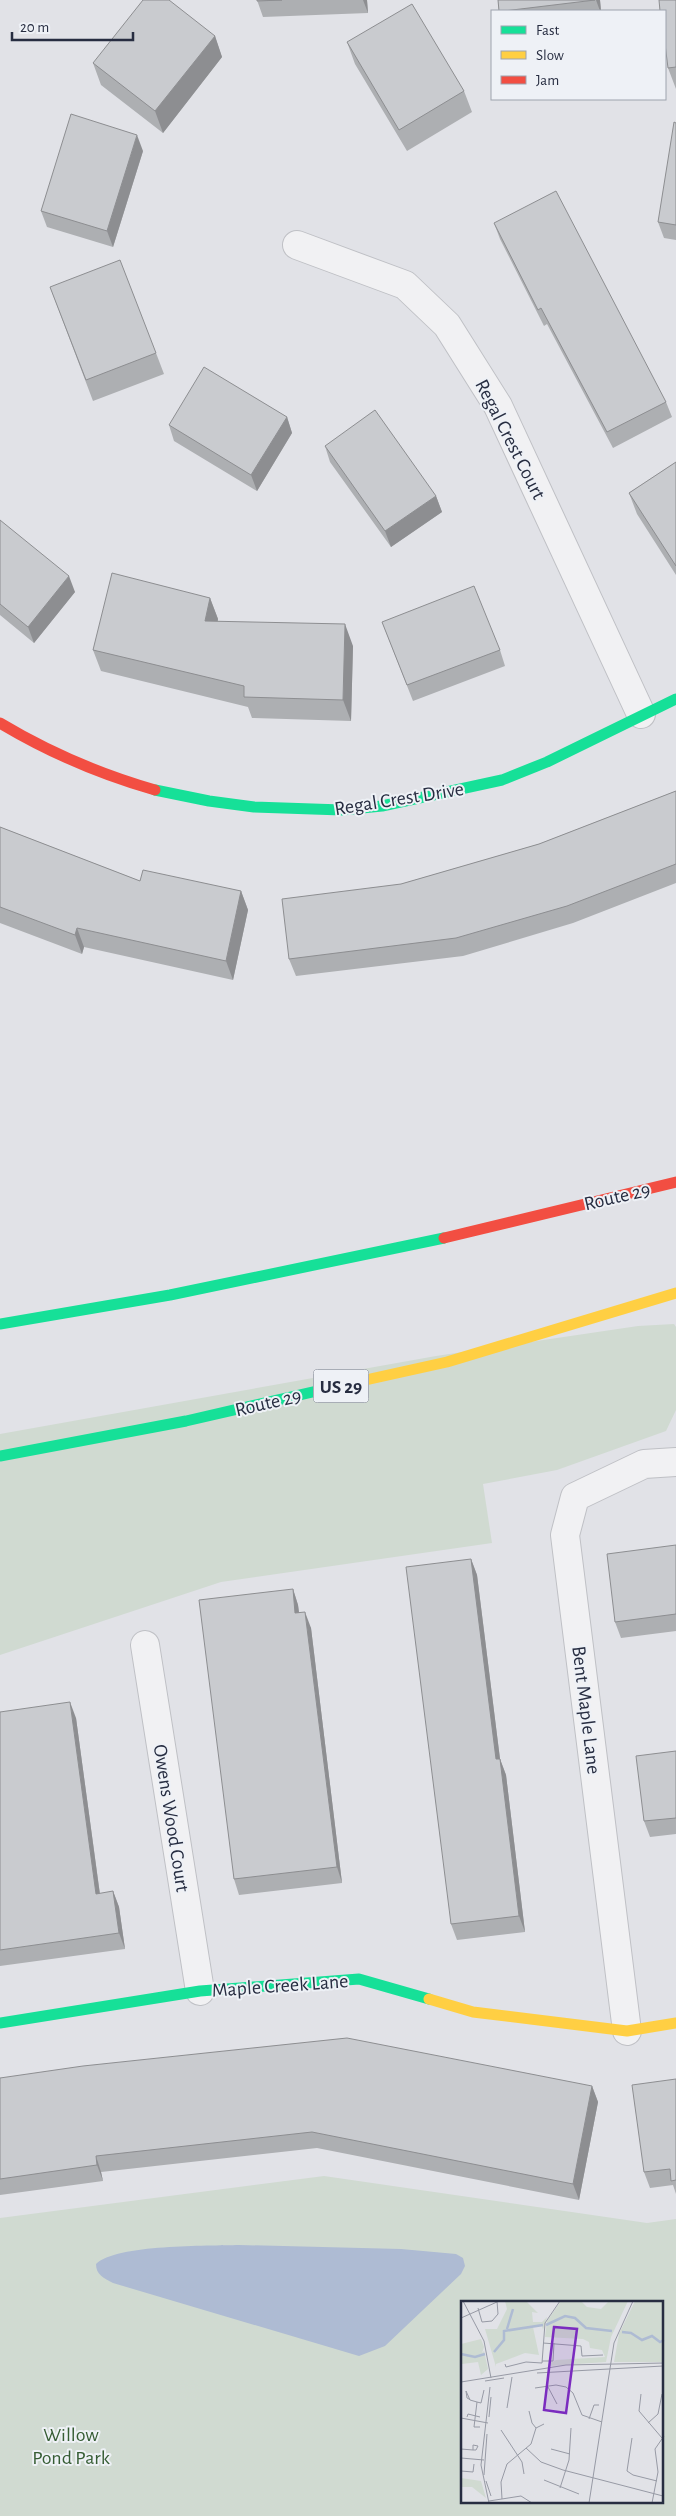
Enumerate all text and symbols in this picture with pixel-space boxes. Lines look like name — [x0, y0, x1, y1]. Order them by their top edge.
scale bar — [12, 10, 134, 42]
legend — [491, 10, 666, 100]
text: 20 m — [20, 20, 49, 35]
text: Fast — [536, 23, 560, 38]
text: Slow — [536, 48, 564, 63]
text: Jam — [536, 73, 559, 88]
street label: Regal Crest Court — [471, 376, 549, 503]
street label: Regal Crest Drive — [333, 779, 465, 819]
street label: Route 29 — [582, 1180, 652, 1214]
road number: US 29 — [314, 1370, 368, 1402]
street label: Route 29 — [233, 1386, 303, 1420]
street label: Bent Maple Lane — [568, 1645, 604, 1775]
street label: Owens Wood Court — [149, 1743, 193, 1894]
street label: Maple Creek Lane — [211, 1971, 349, 2001]
inset map — [461, 2301, 664, 2504]
park label: Willow Pond Park — [32, 2425, 110, 2468]

